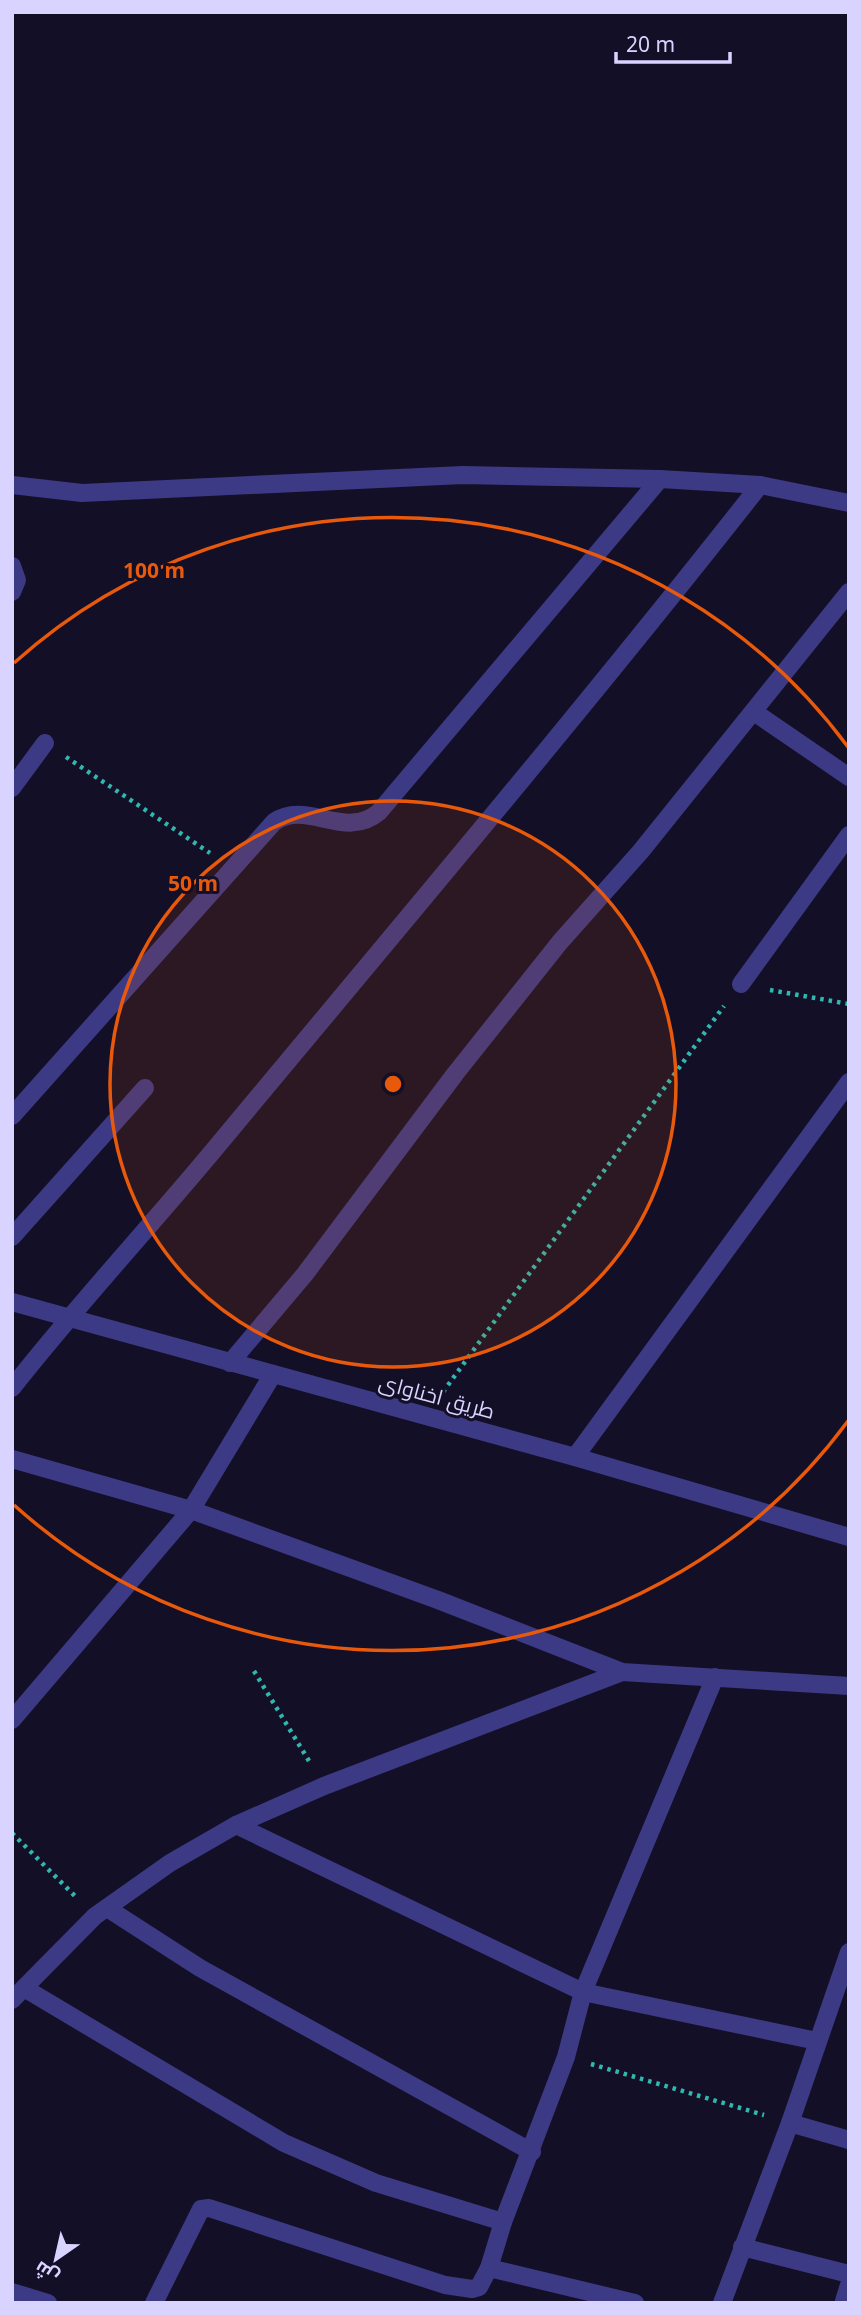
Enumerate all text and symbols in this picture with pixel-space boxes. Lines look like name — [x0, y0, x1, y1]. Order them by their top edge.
scale bar — [616, 21, 730, 65]
text: 20 m — [626, 30, 675, 58]
text: 100 m — [123, 556, 185, 584]
text: 50 m — [168, 869, 218, 897]
centre of rings — [381, 1072, 405, 1096]
street label: طريق اخناواى — [376, 1367, 498, 1425]
north arrow — [21, 2224, 91, 2294]
text: ش — [29, 2255, 64, 2291]

